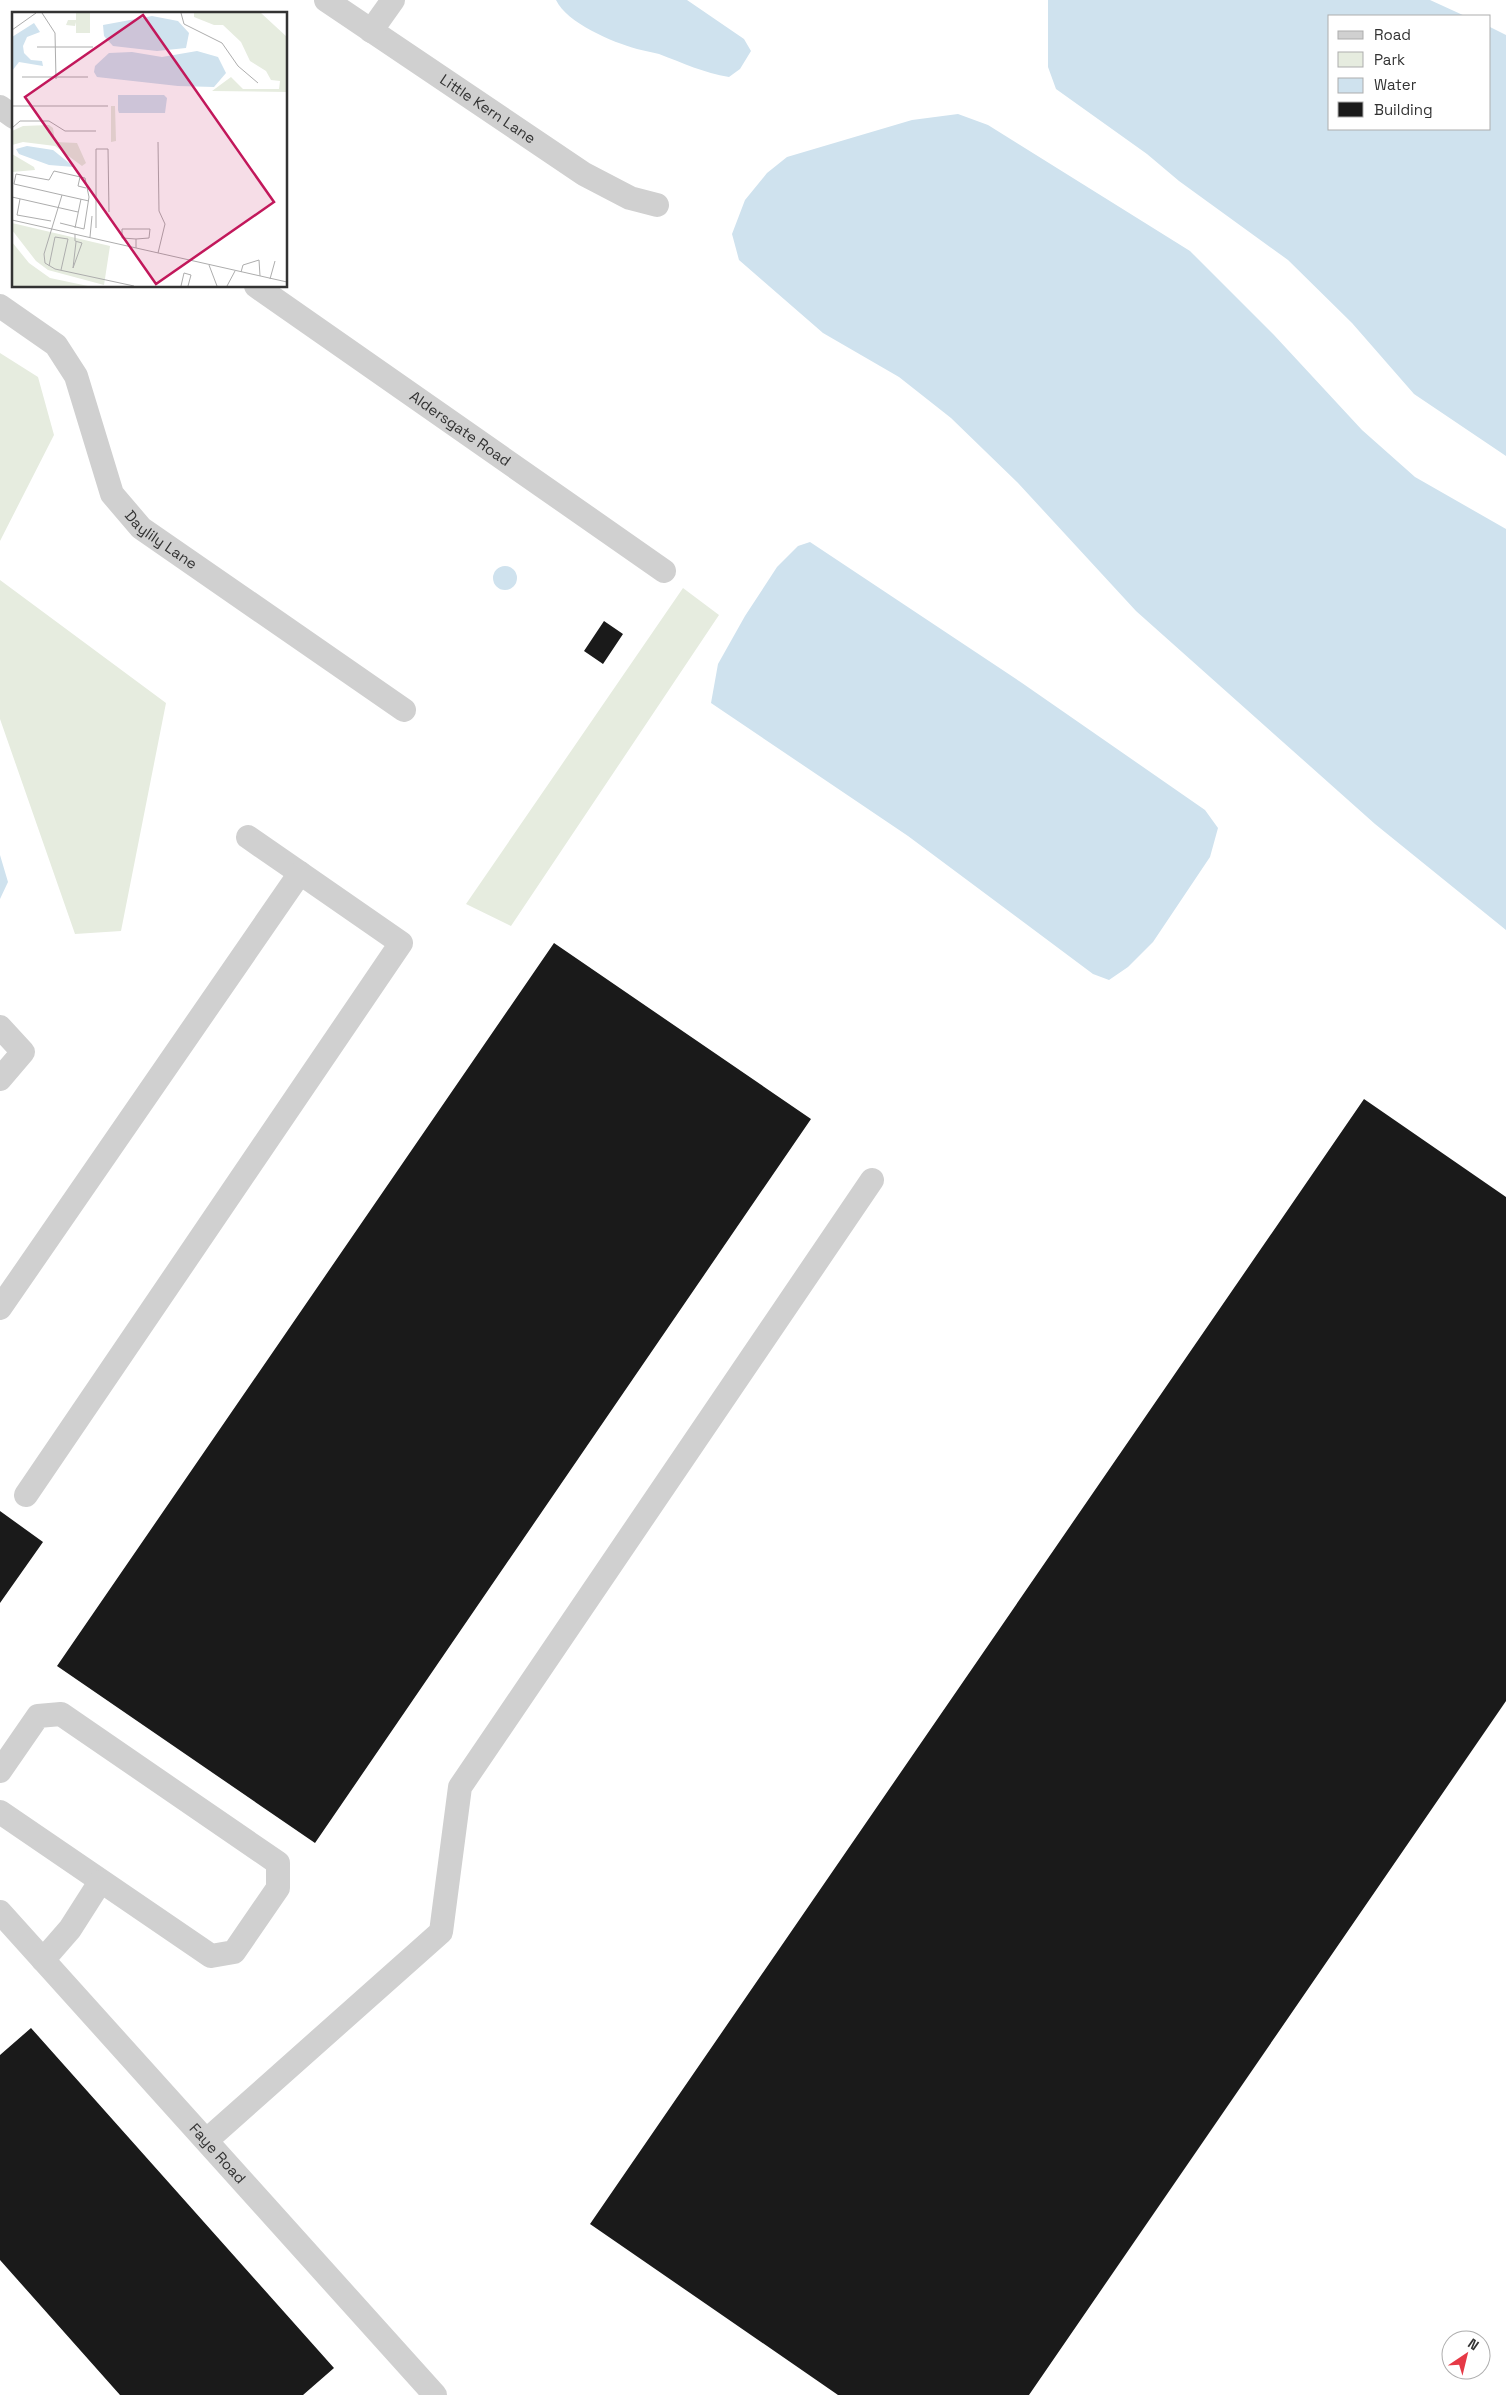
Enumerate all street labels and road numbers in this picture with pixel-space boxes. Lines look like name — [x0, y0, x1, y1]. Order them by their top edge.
street label: Little Kern Lane — [436, 70, 540, 148]
street label: Aldersgate Road — [406, 386, 515, 470]
street label: Daylily Lane — [121, 506, 201, 573]
street label: Faye Road — [186, 2119, 250, 2187]

